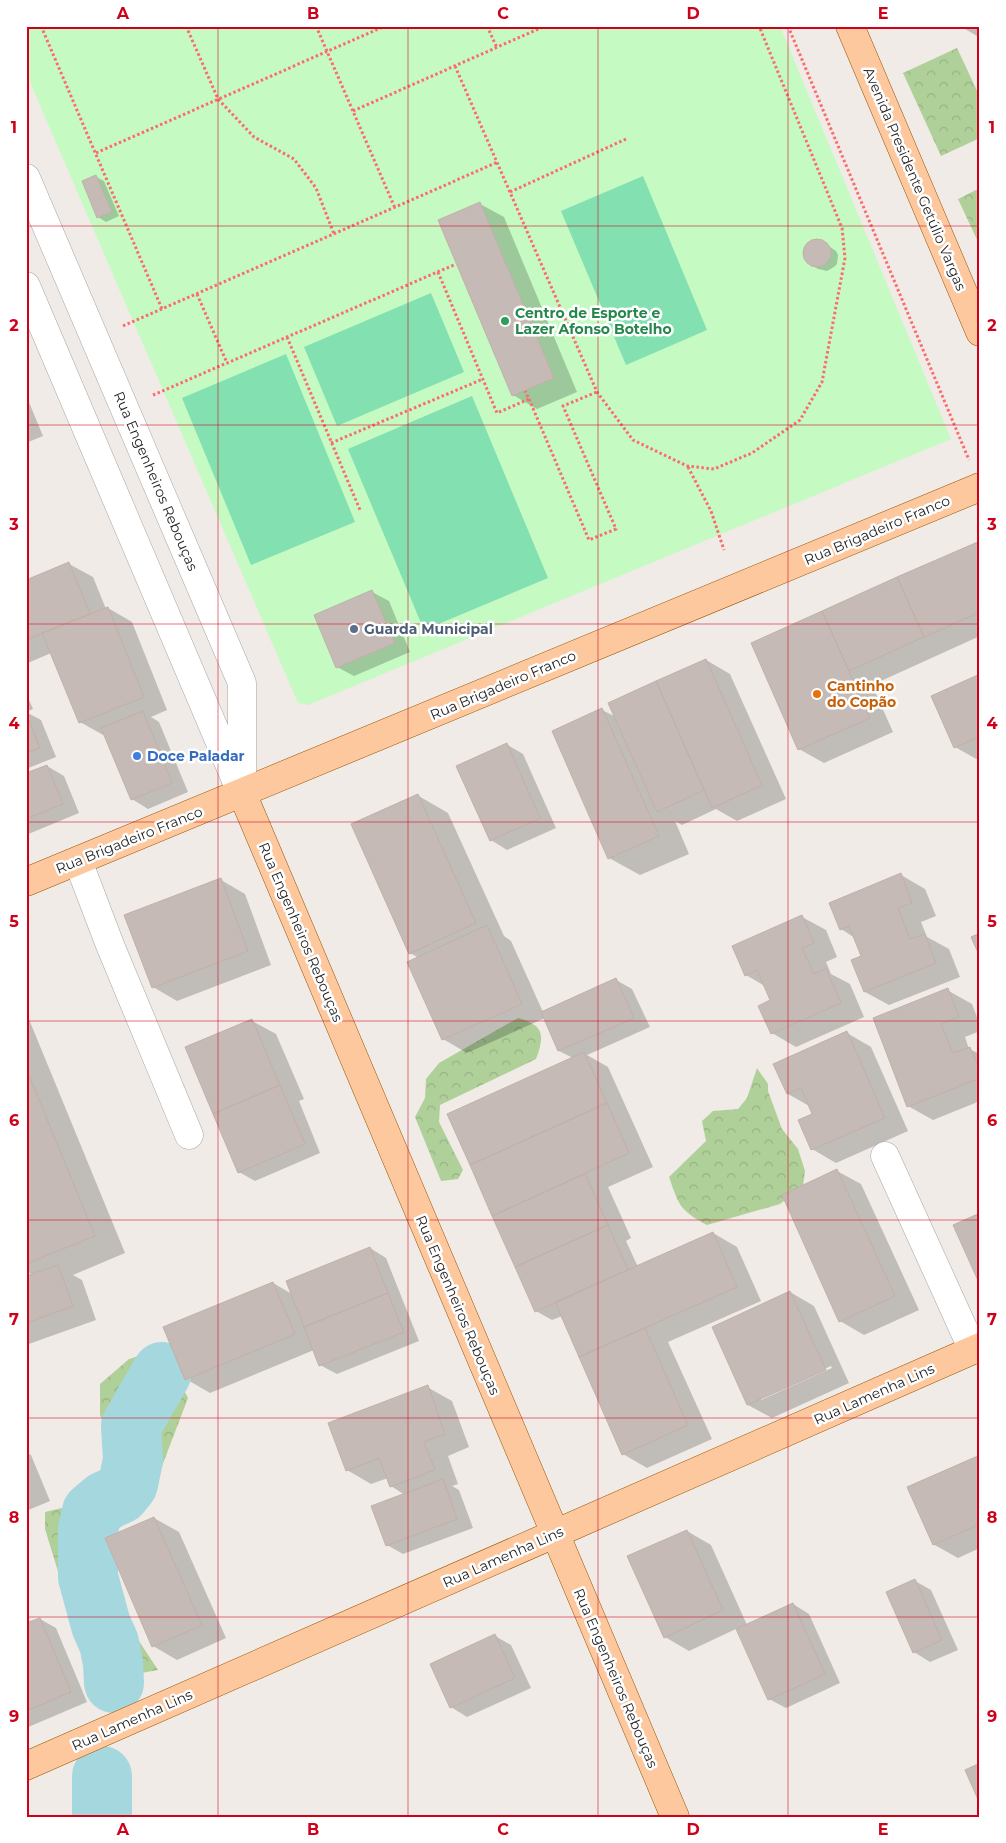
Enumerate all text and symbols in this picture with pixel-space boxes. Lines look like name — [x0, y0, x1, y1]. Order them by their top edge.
text: A — [116, 4, 130, 23]
text: B — [307, 4, 319, 23]
text: C — [497, 4, 509, 23]
text: D — [686, 4, 700, 23]
text: E — [878, 4, 888, 23]
street label: Avenida Presidente Getúlio Vargas — [860, 65, 970, 294]
text: 1 — [11, 118, 17, 137]
text: 1 — [989, 118, 995, 137]
place label: Centro de Esporte e Lazer Afonso Botelho — [515, 304, 672, 338]
marker: Centro de Esporte e Lazer Afonso Botelho — [499, 315, 511, 327]
text: 2 — [9, 316, 19, 335]
text: 2 — [987, 316, 997, 335]
street label: Rua Engenheiros Rebouças — [110, 388, 202, 574]
street label: Rua Brigadeiro Franco — [801, 491, 953, 569]
text: 3 — [8, 515, 19, 534]
text: 3 — [986, 515, 997, 534]
place label: Guarda Municipal — [364, 620, 493, 638]
marker: Guarda Municipal — [348, 623, 360, 635]
street label: Rua Brigadeiro Franco — [427, 646, 579, 724]
place label: Cantinho do Copão — [827, 677, 896, 711]
marker: Cantinho do Copão — [811, 688, 823, 700]
text: 4 — [8, 714, 20, 733]
text: 4 — [986, 714, 998, 733]
place label: Doce Paladar — [147, 747, 245, 765]
marker: Doce Paladar — [131, 750, 143, 762]
street label: Rua Brigadeiro Franco — [53, 802, 205, 878]
street label: Rua Engenheiros Rebouças — [255, 839, 347, 1025]
text: 5 — [9, 912, 19, 931]
text: 5 — [987, 912, 997, 931]
text: 6 — [9, 1111, 19, 1130]
text: 6 — [987, 1111, 997, 1130]
street label: Rua Engenheiros Rebouças — [412, 1212, 504, 1398]
text: 7 — [9, 1310, 19, 1329]
text: 7 — [987, 1310, 997, 1329]
street label: Rua Lamenha Lins — [811, 1359, 937, 1429]
text: 8 — [9, 1508, 19, 1527]
text: 8 — [987, 1508, 997, 1527]
street label: Rua Lamenha Lins — [440, 1522, 566, 1592]
street label: Rua Engenheiros Rebouças — [570, 1585, 662, 1771]
street label: Rua Lamenha Lins — [69, 1685, 195, 1755]
text: 9 — [9, 1707, 19, 1726]
text: 9 — [987, 1707, 997, 1726]
text: A — [116, 1820, 130, 1839]
text: B — [307, 1820, 319, 1839]
text: C — [497, 1820, 509, 1839]
text: D — [686, 1820, 700, 1839]
text: E — [878, 1820, 888, 1839]

